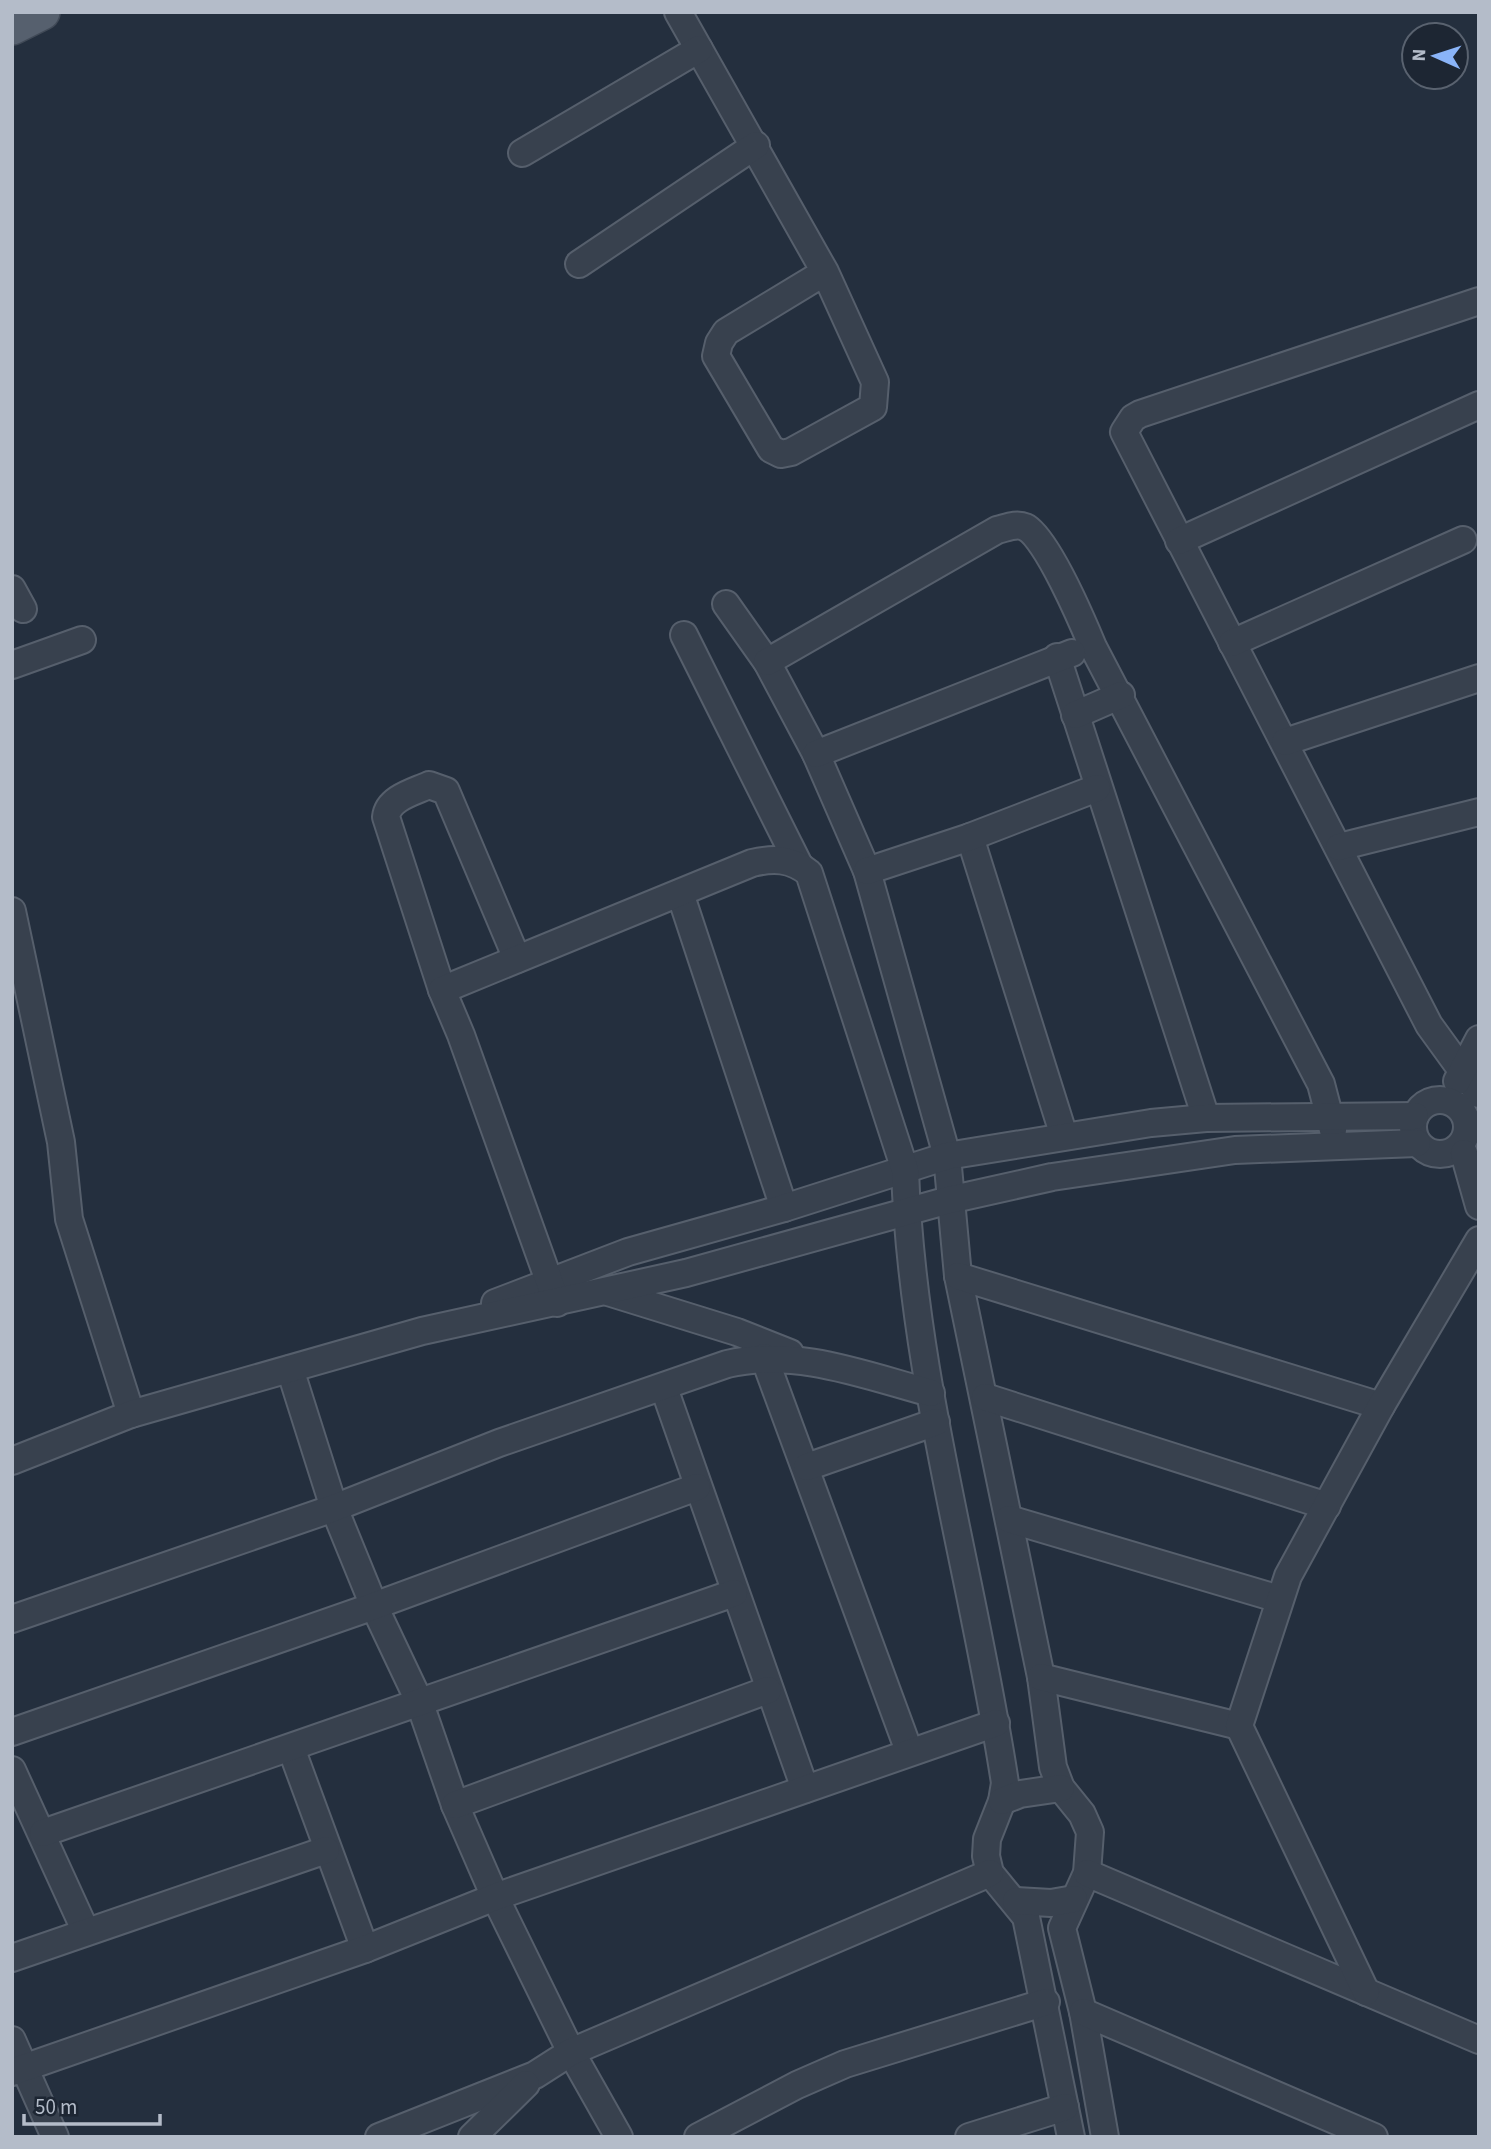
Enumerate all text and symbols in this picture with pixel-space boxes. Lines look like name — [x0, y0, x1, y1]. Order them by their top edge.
north arrow — [1400, 21, 1470, 91]
text: N — [1406, 48, 1433, 62]
scale bar — [24, 2082, 161, 2126]
text: 50 m — [35, 2092, 77, 2122]

